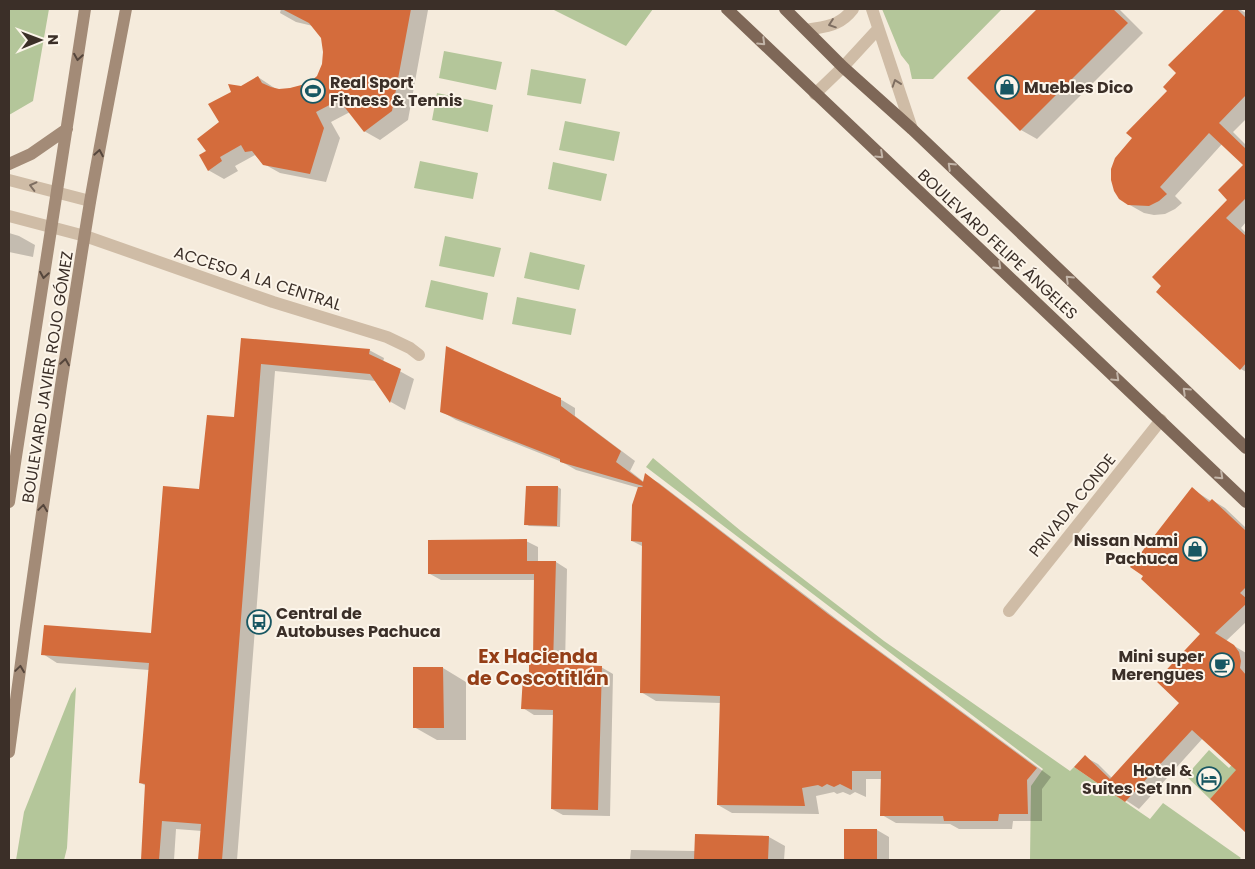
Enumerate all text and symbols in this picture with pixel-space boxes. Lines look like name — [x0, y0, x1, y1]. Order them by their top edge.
north arrow — [15, 15, 65, 65]
one-way arrow — [829, 18, 837, 28]
text: N — [43, 34, 63, 45]
one-way arrow — [757, 37, 766, 46]
one-way arrow — [73, 53, 84, 61]
place label: Real Sport Fitness & Tennis — [330, 71, 463, 112]
shop icon: Muebles Dico — [994, 74, 1020, 100]
place label: Muebles Dico — [1024, 76, 1133, 99]
sports icon: Real Sport Fitness & Tennis — [300, 78, 326, 104]
one-way arrow — [892, 79, 902, 87]
one-way arrow — [94, 149, 104, 158]
one-way arrow — [874, 149, 883, 158]
one-way arrow — [948, 163, 957, 172]
street label: BOULEVARD FELIPE ÁNGELES — [913, 164, 1083, 325]
one-way arrow — [28, 181, 37, 192]
street label: ACCESO A LA CENTRAL — [171, 241, 345, 316]
street label: BOULEVARD JAVIER ROJO GÓMEZ — [16, 249, 79, 505]
one-way arrow — [992, 260, 1001, 269]
one-way arrow — [39, 272, 50, 280]
one-way arrow — [1065, 276, 1074, 285]
one-way arrow — [59, 358, 70, 366]
one-way arrow — [1111, 372, 1120, 381]
one-way arrow — [1183, 388, 1192, 397]
street label: PRIVADA CONDE — [1024, 449, 1121, 562]
one-way arrow — [1214, 470, 1223, 479]
one-way arrow — [37, 504, 48, 512]
place label: Nissan Nami Pachuca — [1074, 529, 1178, 570]
shop icon: Nissan Nami Pachuca — [1182, 536, 1208, 562]
place label: Central de Autobuses Pachuca — [276, 602, 441, 643]
bus stop icon: Central de Autobuses Pachuca — [246, 609, 272, 635]
district label: Ex Hacienda de Coscotitlán — [467, 643, 609, 692]
place label: Mini super Merengues — [1112, 645, 1204, 686]
cafe icon: Mini super Merengues — [1209, 652, 1235, 678]
one-way arrow — [14, 665, 25, 673]
place label: Hotel & Suites Set Inn — [1082, 759, 1192, 800]
hotel icon: Hotel & Suites Set Inn — [1196, 766, 1222, 792]

